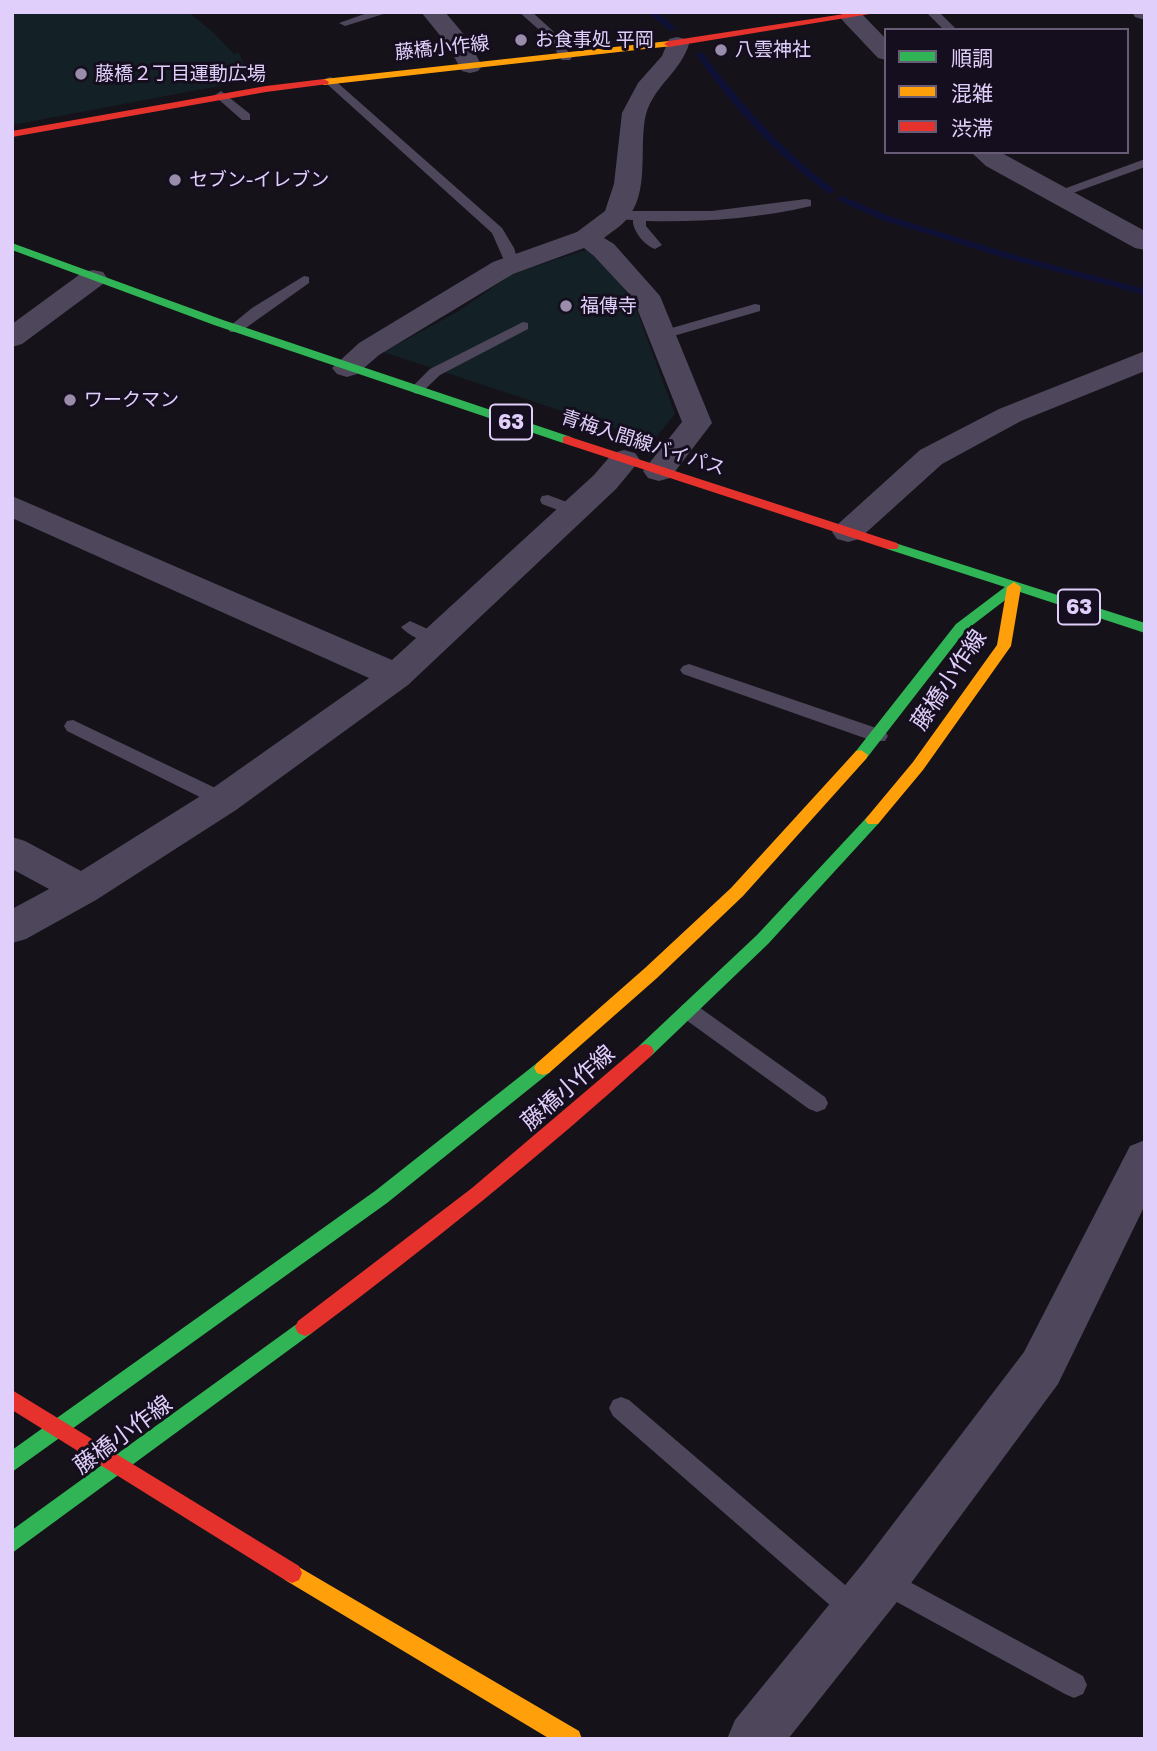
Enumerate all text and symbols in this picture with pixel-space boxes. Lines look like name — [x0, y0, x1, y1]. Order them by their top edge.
legend — [884, 28, 1129, 154]
place label: お食事処 平岡 — [535, 29, 654, 51]
street label: 藤橋小作線 — [394, 32, 490, 64]
marker: お食事処 平岡 — [513, 32, 529, 48]
place label: 八雲神社 — [735, 39, 811, 61]
marker: 八雲神社 — [713, 42, 729, 58]
text: 順調 — [951, 45, 993, 71]
place label: 藤橋２丁目運動広場 — [95, 63, 266, 85]
marker: 藤橋２丁目運動広場 — [73, 66, 89, 82]
text: 混雑 — [951, 80, 993, 106]
text: 渋滞 — [951, 115, 993, 141]
place label: セブン-イレブン — [189, 169, 329, 191]
marker: セブン-イレブン — [167, 172, 183, 188]
place label: 福傳寺 — [580, 295, 637, 317]
marker: 福傳寺 — [558, 298, 574, 314]
place label: ワークマン — [84, 389, 179, 411]
marker: ワークマン — [62, 392, 78, 408]
road number: 63 — [490, 404, 532, 440]
street label: 青梅入間線バイパス — [558, 406, 728, 480]
road number: 63 — [1058, 590, 1100, 624]
street label: 藤橋小作線 — [905, 625, 993, 735]
street label: 藤橋小作線 — [516, 1040, 620, 1136]
street label: 藤橋小作線 — [68, 1390, 178, 1480]

